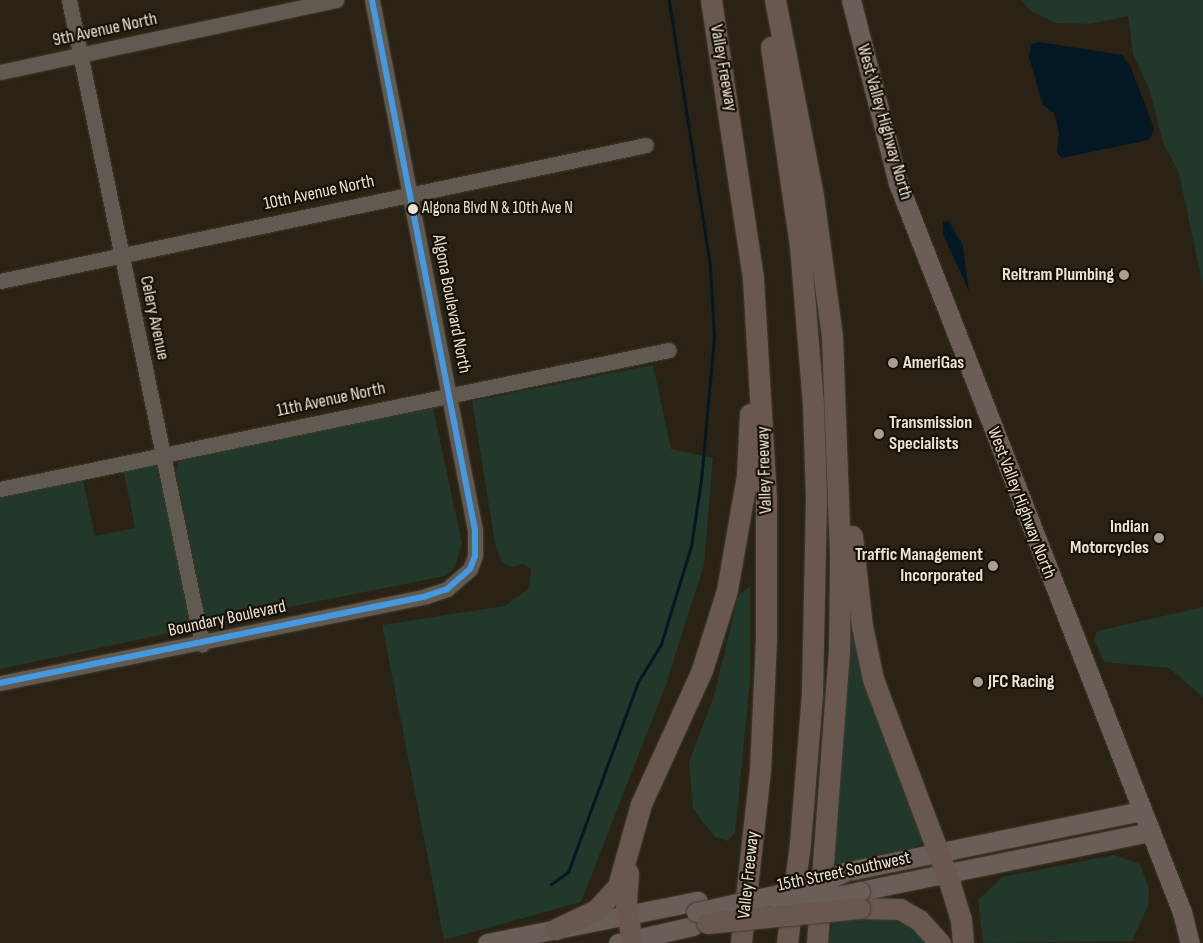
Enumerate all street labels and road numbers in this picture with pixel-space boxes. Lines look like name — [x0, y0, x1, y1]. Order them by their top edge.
street label: 9th Avenue North — [51, 8, 159, 52]
street label: Valley Freeway — [705, 23, 741, 113]
street label: West Valley Highway North — [851, 42, 917, 202]
street label: 10th Avenue North — [262, 171, 376, 215]
street label: Algona Boulevard North — [427, 233, 475, 375]
street label: Celery Avenue — [135, 274, 173, 362]
street label: 11th Avenue North — [275, 378, 387, 422]
street label: West Valley Highway North — [982, 424, 1060, 582]
street label: Valley Freeway — [753, 426, 777, 514]
street label: Boundary Boulevard — [166, 596, 288, 642]
street label: Valley Freeway — [734, 830, 764, 920]
street label: 15th Street Southwest — [775, 847, 913, 897]

